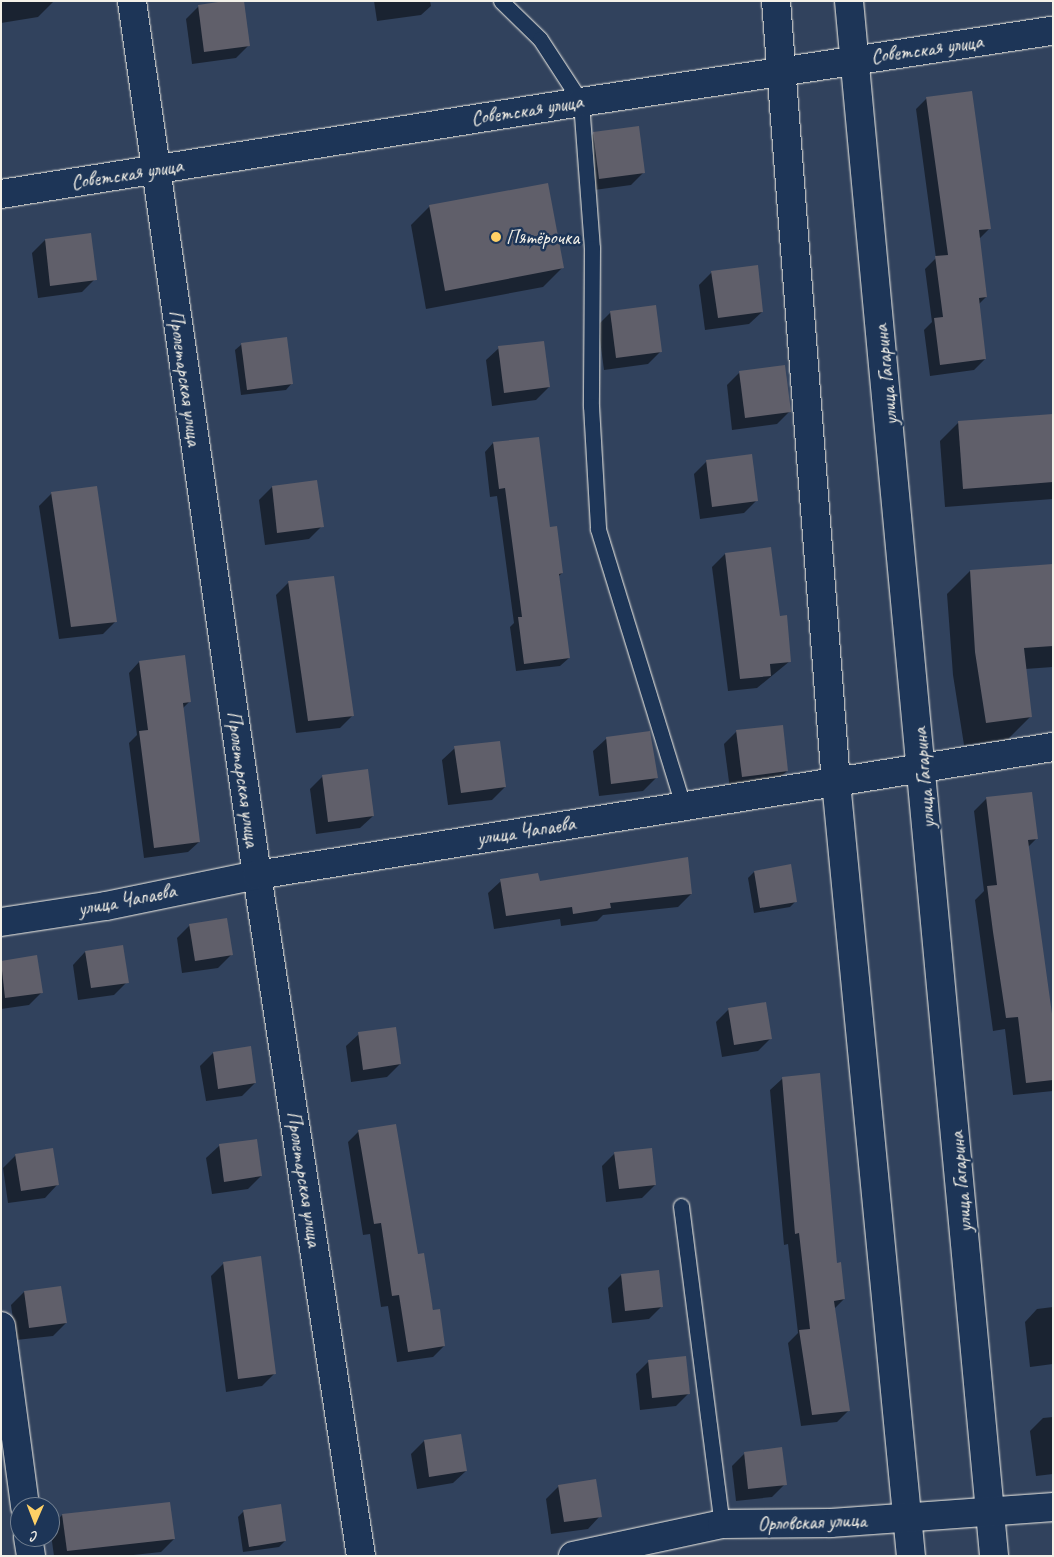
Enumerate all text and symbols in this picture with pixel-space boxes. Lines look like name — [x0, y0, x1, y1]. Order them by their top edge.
street label: Советская улица — [869, 29, 985, 69]
street label: Советская улица — [469, 89, 585, 131]
street label: Советская улица — [69, 153, 185, 195]
place label: Пятёрочка — [506, 225, 579, 249]
marker: Пятёрочка — [490, 231, 502, 243]
street label: Пролетарская улица — [163, 308, 207, 448]
street label: улица Гагарина — [869, 323, 903, 427]
street label: Пролетарская улица — [221, 709, 265, 849]
street label: улица Гагарина — [908, 726, 940, 830]
street label: улица Чапаева — [475, 811, 577, 851]
street label: улица Чапаева — [76, 879, 178, 921]
street label: Пролетарская улица — [281, 1109, 327, 1249]
street label: улица Гагарина — [945, 1130, 977, 1234]
north arrow — [10, 1497, 60, 1547]
street label: Орловская улица — [757, 1508, 867, 1536]
text: С — [31, 1528, 38, 1545]

